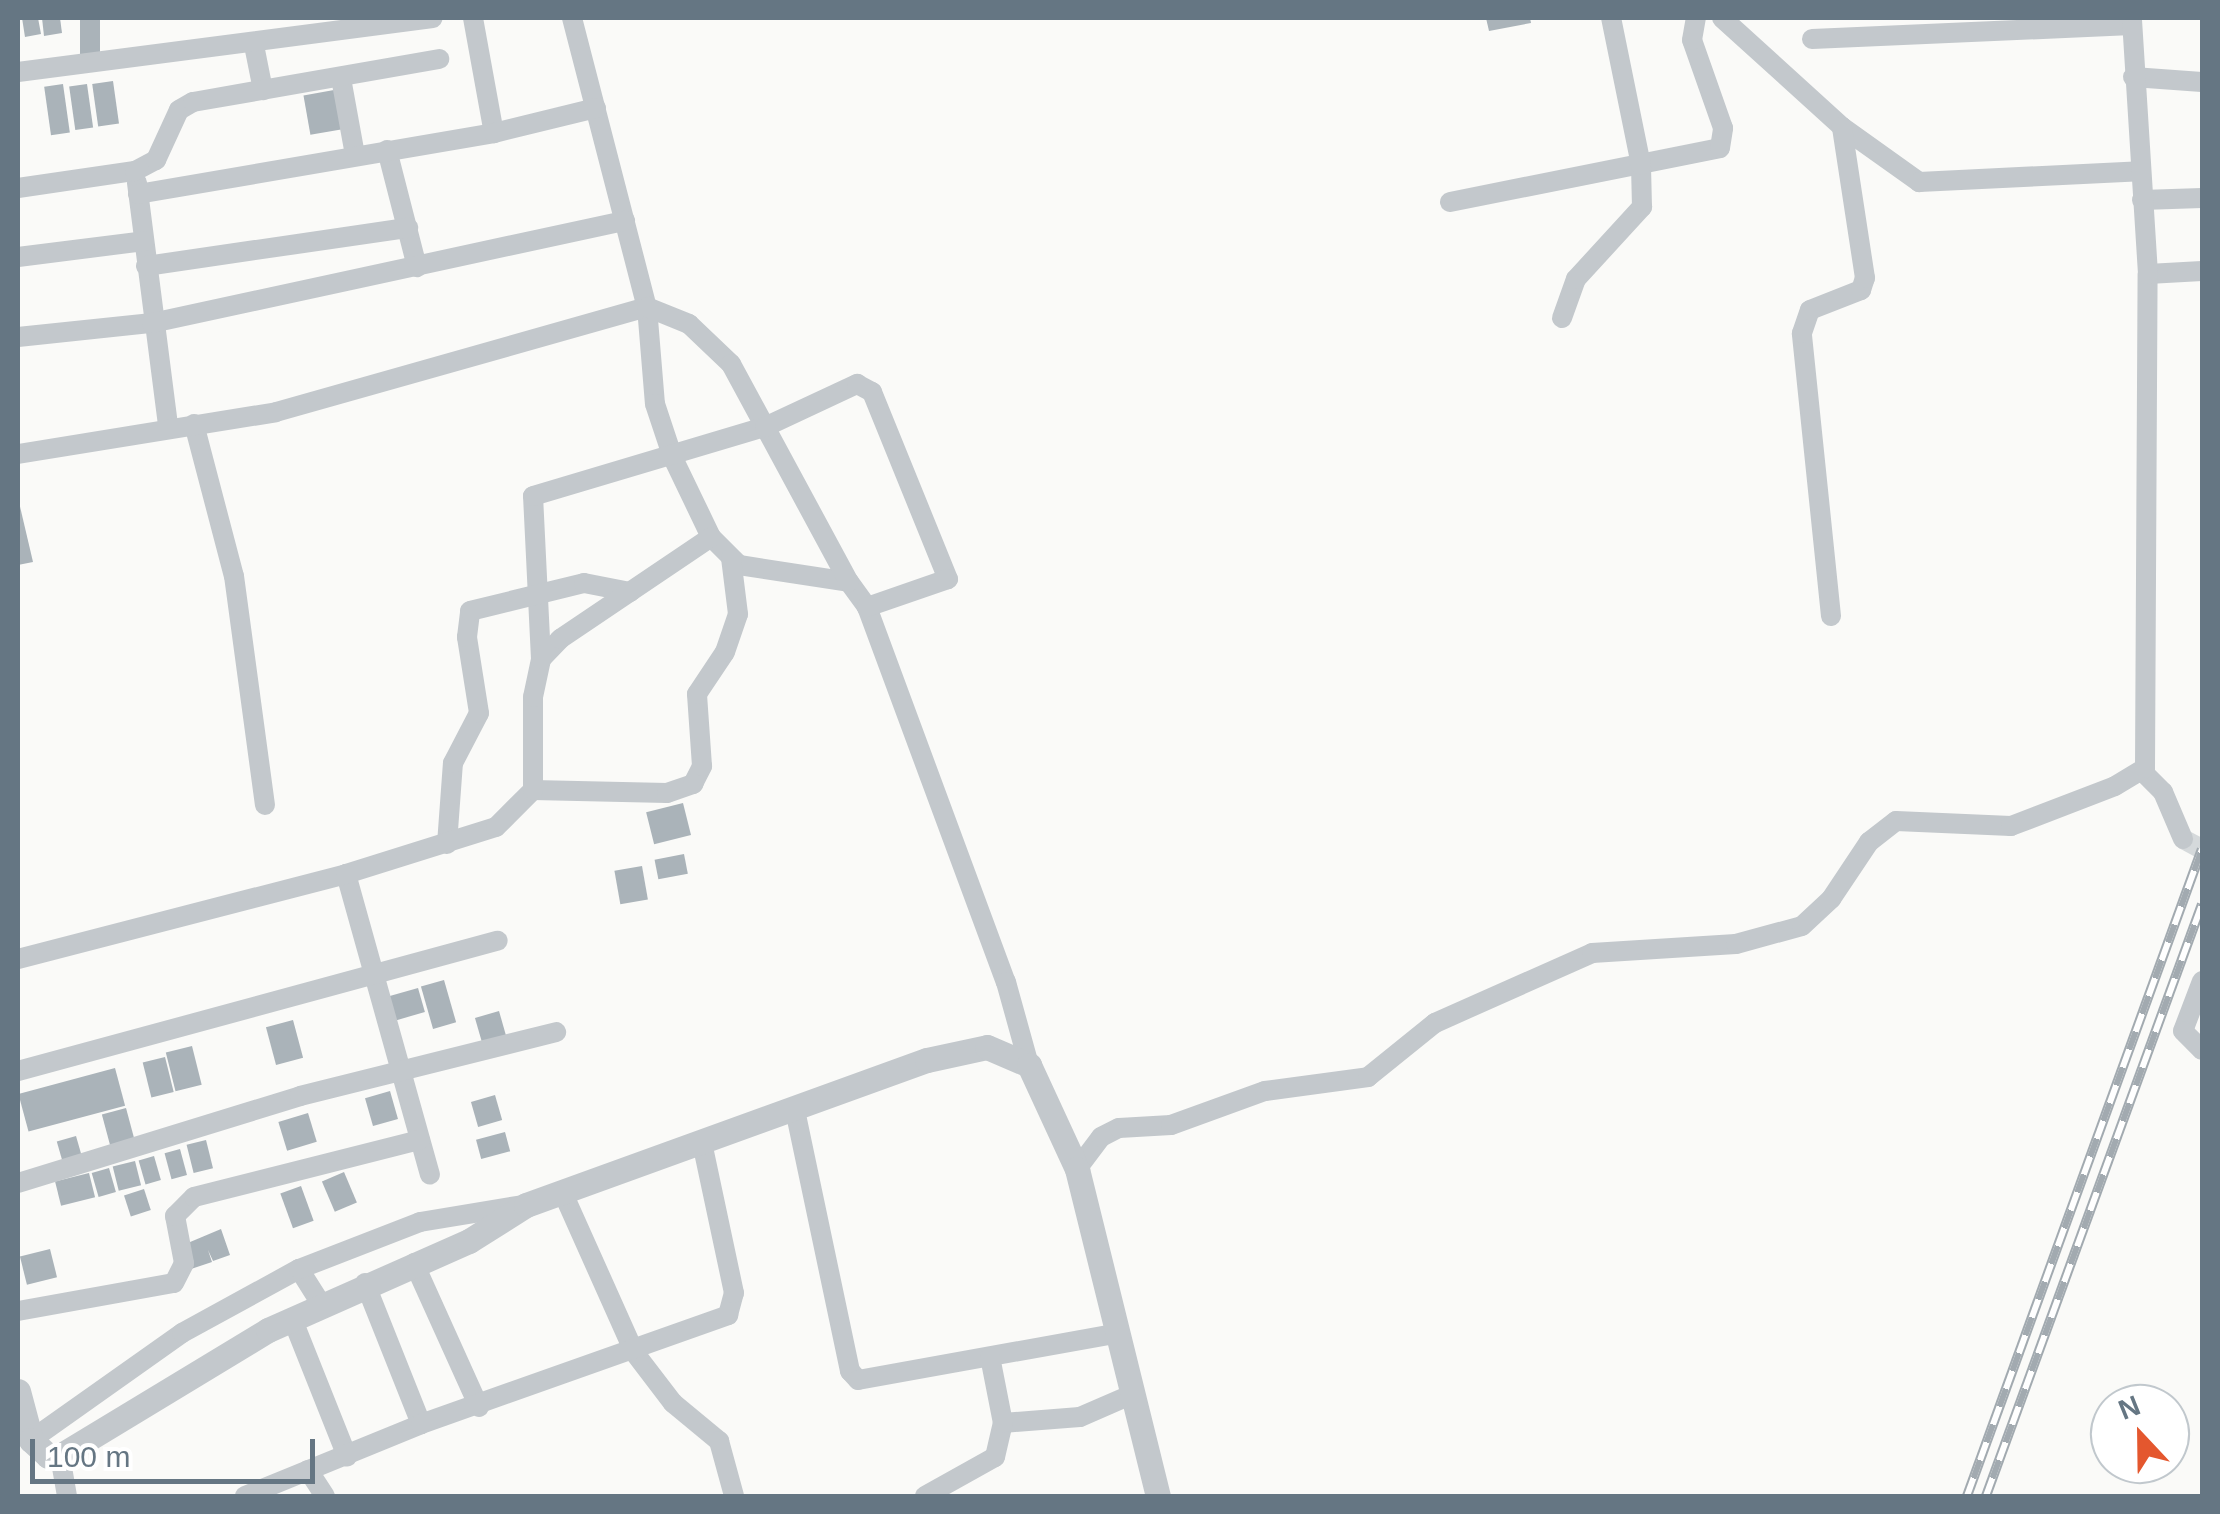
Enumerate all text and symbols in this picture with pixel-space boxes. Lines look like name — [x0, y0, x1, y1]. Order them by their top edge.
north arrow — [2090, 1384, 2190, 1484]
text: N — [2114, 1389, 2145, 1426]
scale bar — [35, 1419, 320, 1481]
text: 100 m — [47, 1440, 130, 1473]

